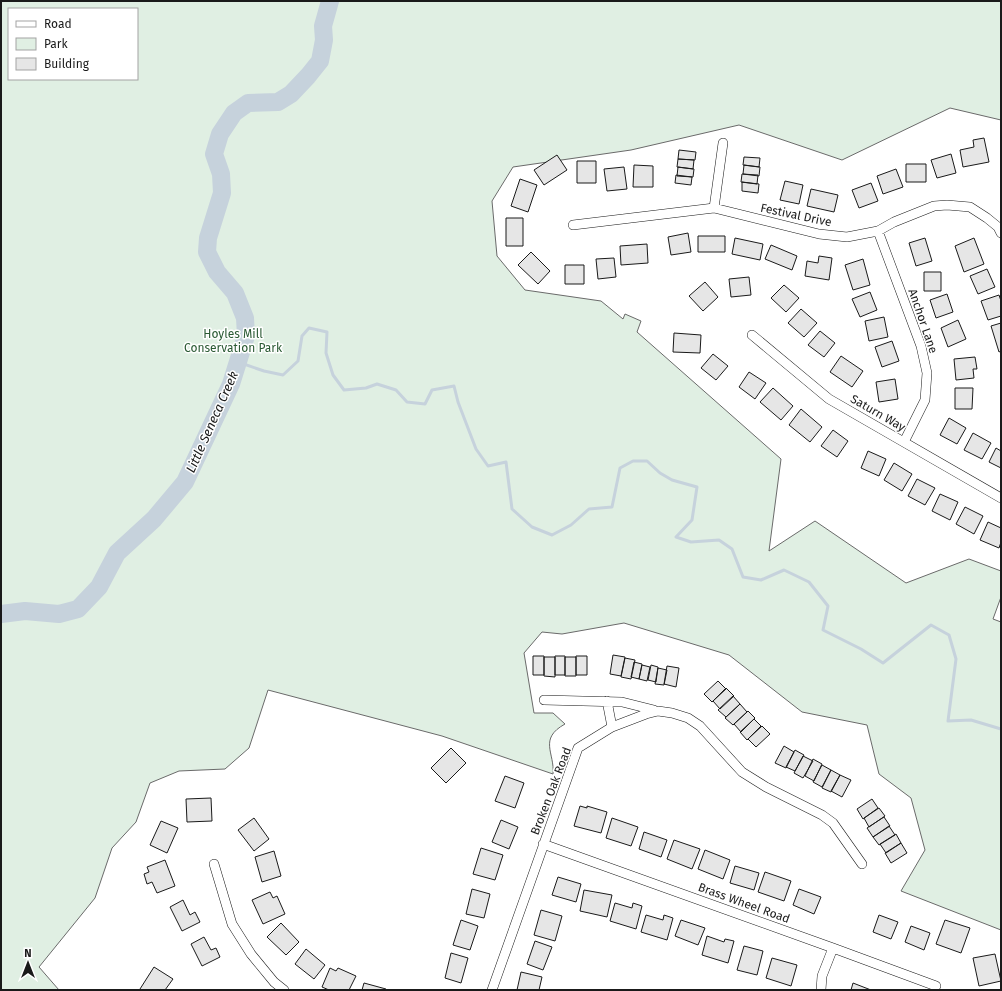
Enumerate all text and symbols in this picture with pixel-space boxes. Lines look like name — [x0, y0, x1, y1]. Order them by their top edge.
legend — [8, 8, 138, 80]
text: Road — [44, 17, 72, 31]
text: Park — [44, 37, 68, 51]
text: Building — [44, 57, 90, 71]
street label: Festival Drive — [759, 201, 833, 229]
street label: Anchor Lane — [905, 287, 941, 355]
park label: Hoyles Mill Conservation Park — [184, 327, 283, 355]
water label: Little Seneca Creek — [183, 369, 241, 475]
street label: Saturn Way — [848, 392, 908, 434]
street label: Broken Oak Road — [528, 745, 574, 837]
street label: Brass Wheel Road — [696, 880, 792, 926]
north arrow — [8, 943, 48, 983]
text: N — [24, 947, 32, 960]

